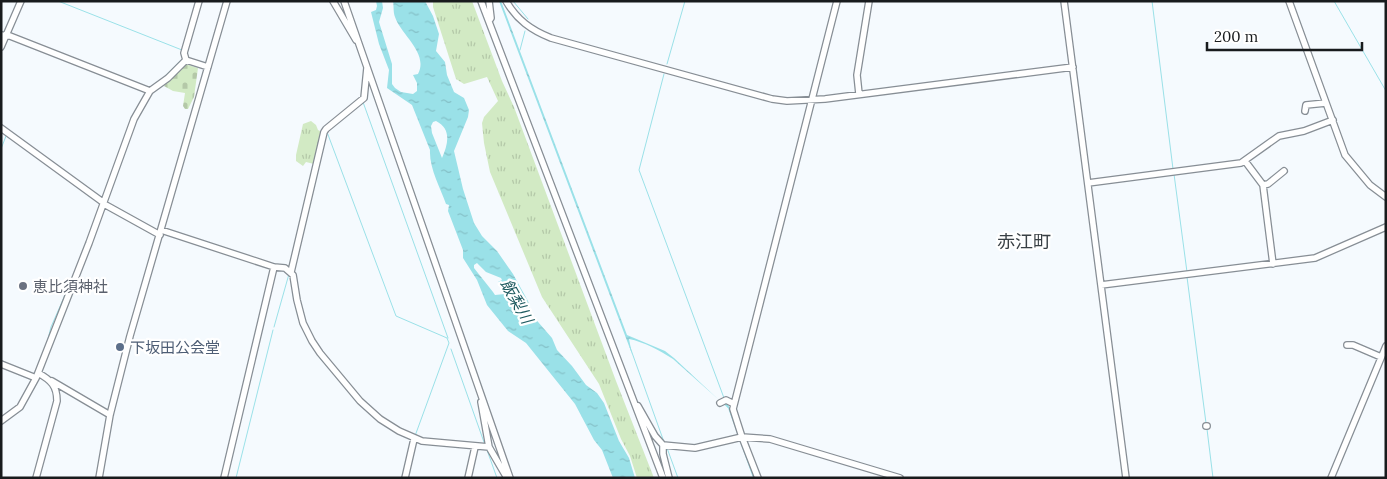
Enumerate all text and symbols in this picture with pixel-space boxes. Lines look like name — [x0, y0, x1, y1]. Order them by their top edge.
scale bar — [1207, 20, 1362, 52]
text: 200 m — [1214, 27, 1258, 46]
district label: 赤江町 — [997, 230, 1051, 253]
water label: 飯梨川 — [497, 275, 538, 329]
place label: 恵比須神社 — [33, 277, 108, 296]
marker: 恵比須神社 — [17, 280, 29, 292]
place label: 下坂田公会堂 — [130, 338, 220, 357]
marker: 下坂田公会堂 — [114, 341, 126, 353]

